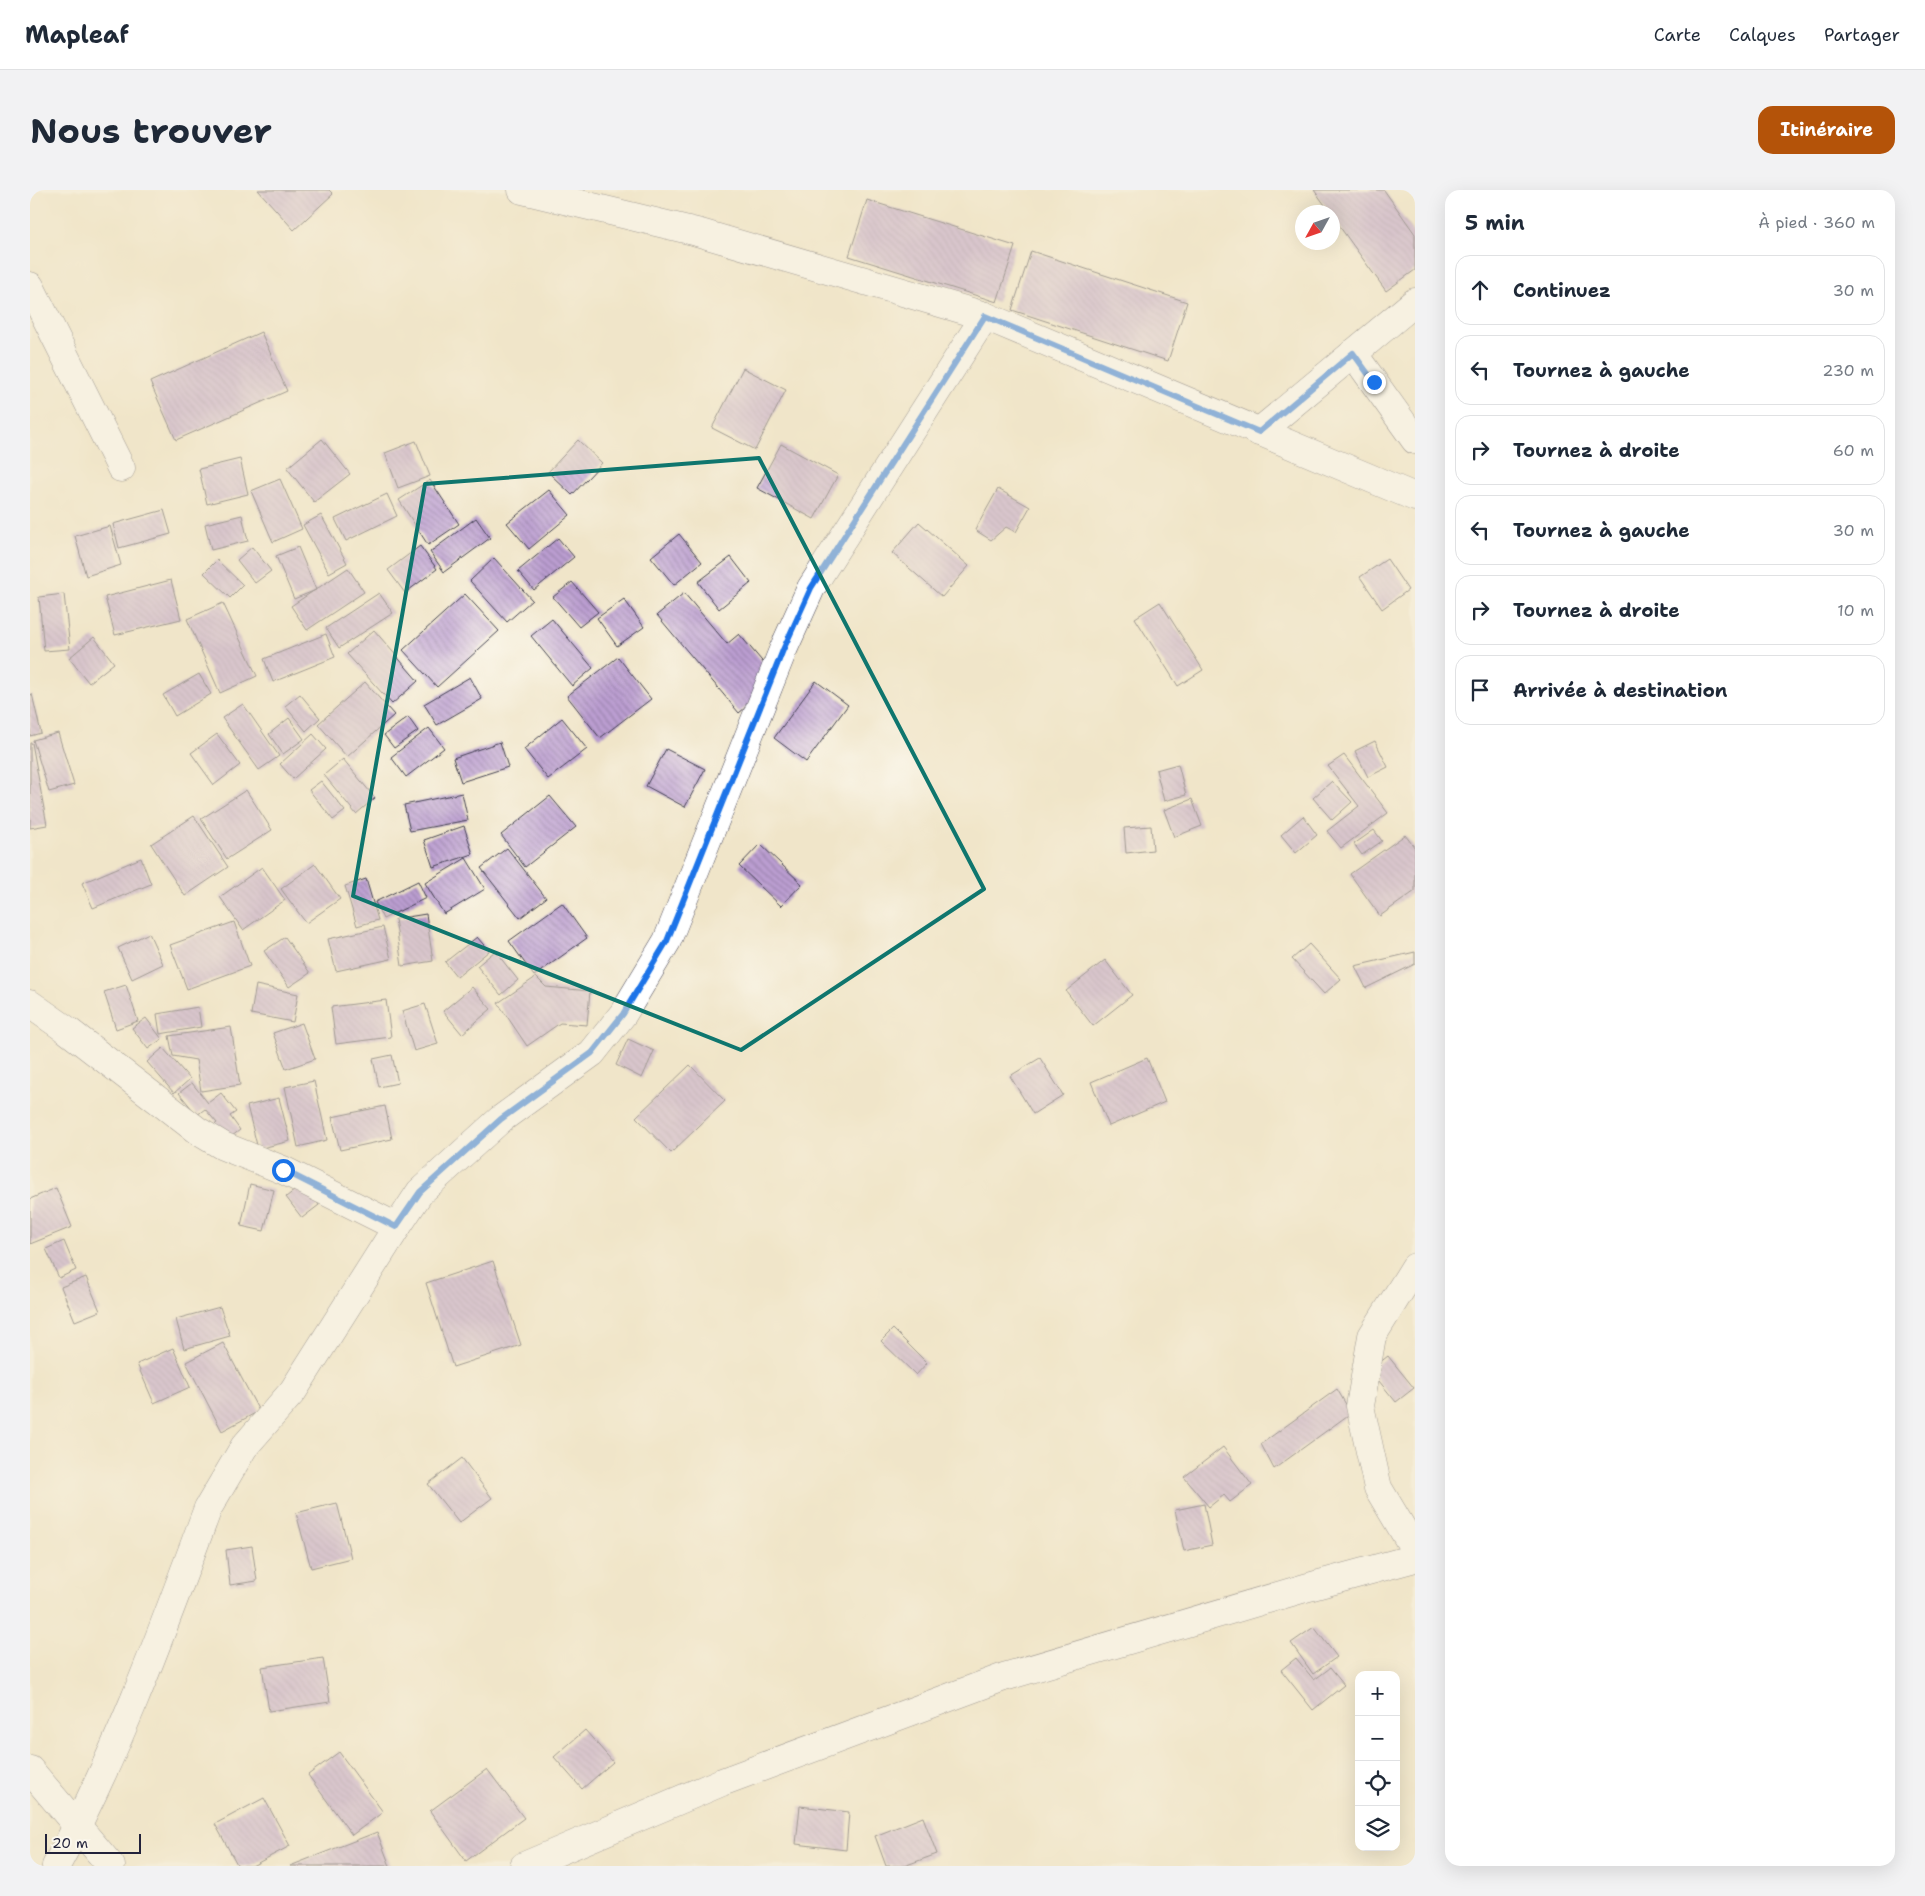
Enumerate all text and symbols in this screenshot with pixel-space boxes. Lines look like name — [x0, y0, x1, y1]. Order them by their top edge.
text: Mapleaf — [25, 19, 129, 51]
text: Carte — [1654, 23, 1701, 47]
text: Calques — [1729, 23, 1796, 47]
text: Partager — [1824, 23, 1900, 47]
button: Itinéraire — [1758, 106, 1895, 154]
text: Nous trouver — [30, 107, 272, 154]
north arrow — [1295, 205, 1340, 250]
text: 5 min — [1465, 209, 1525, 237]
text: À pied · 360 m — [1758, 212, 1875, 233]
icon: ahead — [1466, 276, 1494, 304]
text: Continuez — [1513, 278, 1611, 303]
text: 30 m — [1833, 280, 1874, 301]
icon: left — [1466, 356, 1494, 384]
text: Tournez à gauche — [1513, 358, 1690, 383]
text: 230 m — [1822, 360, 1874, 381]
route end — [1363, 371, 1386, 394]
icon: right — [1466, 436, 1494, 464]
text: Tournez à droite — [1513, 438, 1680, 463]
text: 60 m — [1833, 440, 1874, 461]
icon: left — [1466, 516, 1494, 544]
text: Tournez à gauche — [1513, 518, 1690, 543]
text: 30 m — [1833, 520, 1874, 541]
icon: right — [1466, 596, 1494, 624]
text: Tournez à droite — [1513, 598, 1680, 623]
text: 10 m — [1837, 600, 1874, 621]
icon: arrive — [1466, 676, 1494, 704]
text: Arrivée à destination — [1513, 678, 1727, 703]
route start — [272, 1159, 295, 1182]
map controls — [1355, 1671, 1400, 1851]
button: + — [1355, 1671, 1400, 1716]
button: − — [1355, 1716, 1400, 1761]
button: locate — [1355, 1761, 1400, 1806]
button: layers — [1355, 1806, 1400, 1851]
scale bar — [45, 1831, 141, 1854]
text: 20 m — [52, 1834, 88, 1852]

